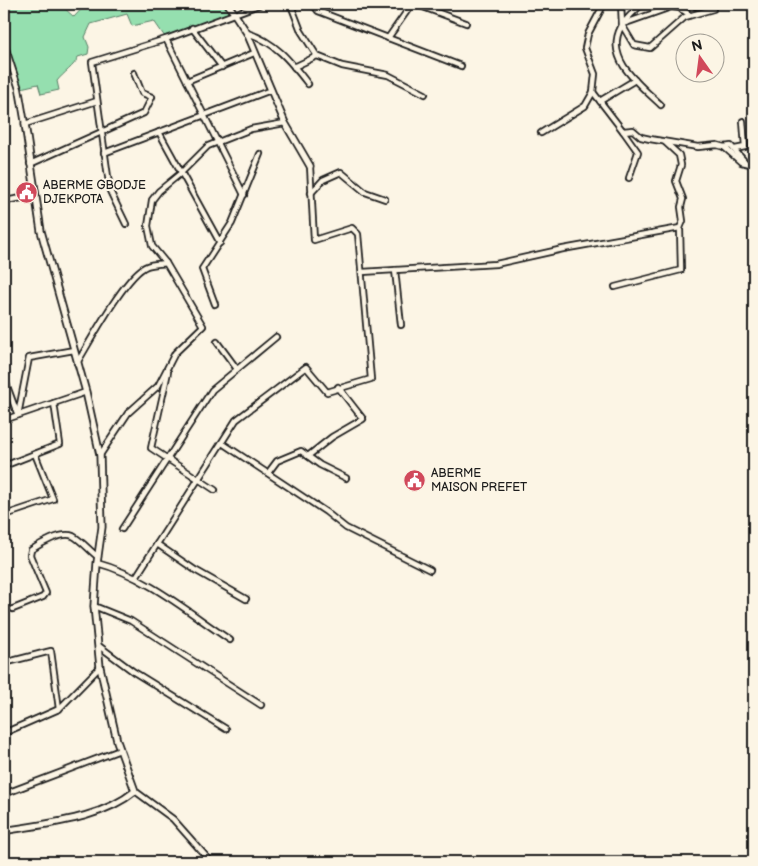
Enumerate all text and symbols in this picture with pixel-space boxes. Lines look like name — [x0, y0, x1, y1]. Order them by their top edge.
north arrow — [676, 32, 726, 82]
text: N — [690, 36, 704, 55]
place label: ABERME GBODJE DJEKPOTA — [43, 178, 146, 207]
public building icon: ABERME GBODJE DJEKPOTA — [15, 180, 39, 204]
place label: ABERME MAISON PREFET — [431, 466, 528, 495]
public building icon: ABERME MAISON PREFET — [403, 468, 427, 492]

